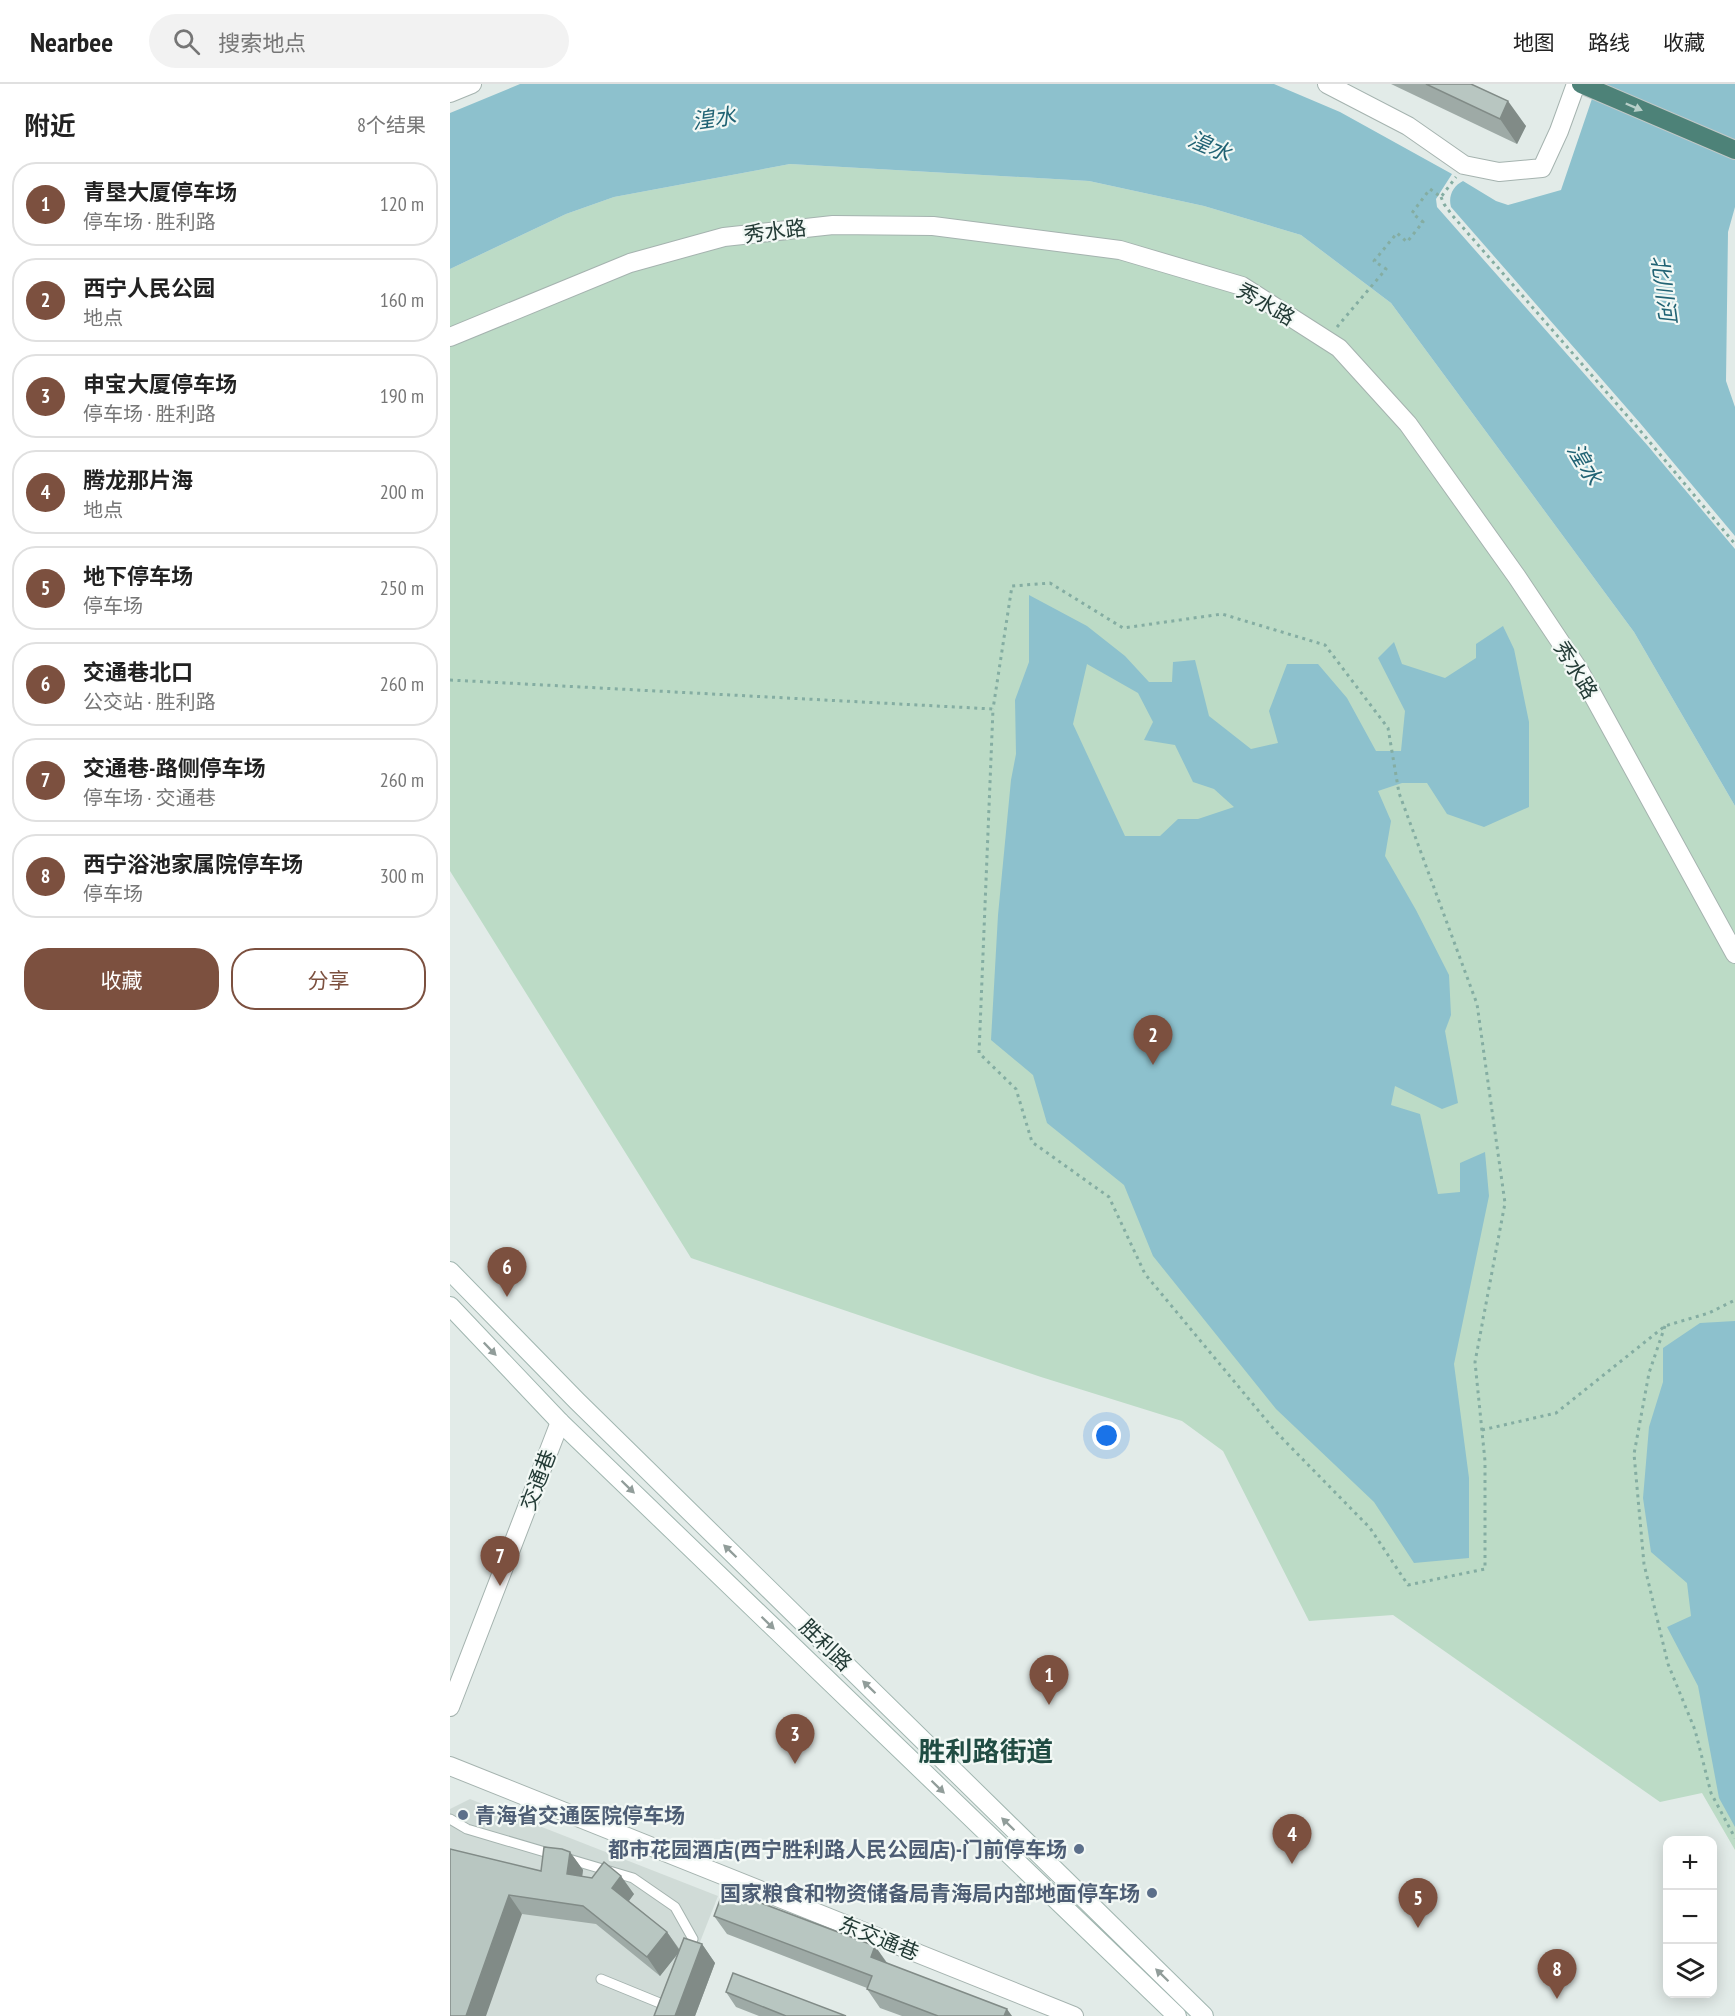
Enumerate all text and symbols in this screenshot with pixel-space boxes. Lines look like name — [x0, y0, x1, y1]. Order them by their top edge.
search box — [149, 14, 569, 68]
text: Nearbee — [30, 23, 113, 60]
icon: search — [170, 25, 203, 58]
text: 搜索地点 — [218, 29, 306, 57]
text: 地图 — [1513, 29, 1555, 56]
text: 路线 — [1588, 29, 1630, 56]
text: 收藏 — [1663, 29, 1705, 56]
water label: 湟水 — [690, 101, 739, 135]
one-way arrow — [1626, 102, 1644, 112]
text: 附近 — [24, 109, 76, 142]
text: 8个结果 — [357, 112, 426, 138]
water label: 湟水 — [1184, 125, 1237, 168]
text: 青垦大厦停车场 — [83, 178, 237, 206]
text: 1 — [41, 191, 50, 217]
text: 120 m — [380, 191, 424, 217]
text: 停车场 · 胜利路 — [83, 209, 216, 235]
street label: 秀水路 — [742, 214, 808, 248]
water label: 北川河 — [1646, 253, 1683, 327]
text: 西宁人民公园 — [83, 274, 215, 302]
street label: 秀水路 — [1232, 277, 1300, 331]
text: 2 — [41, 287, 50, 313]
text: 160 m — [380, 287, 424, 313]
text: 地点 — [83, 305, 123, 331]
text: 申宝大厦停车场 — [83, 370, 237, 398]
text: 3 — [41, 383, 50, 409]
text: 190 m — [380, 383, 424, 409]
text: 停车场 · 胜利路 — [83, 401, 216, 427]
water label: 湟水 — [1562, 438, 1609, 491]
text: 腾龙那片海 — [83, 466, 193, 494]
text: 4 — [41, 479, 50, 505]
text: 200 m — [380, 479, 424, 505]
text: 地点 — [83, 497, 123, 523]
text: 地下停车场 — [83, 562, 193, 590]
text: 5 — [41, 575, 50, 601]
text: 250 m — [380, 575, 424, 601]
text: 停车场 — [83, 593, 143, 619]
street label: 秀水路 — [1548, 636, 1604, 704]
text: 交通巷北口 — [83, 658, 193, 686]
text: 6 — [41, 671, 50, 697]
text: 260 m — [380, 671, 424, 697]
text: 公交站 · 胜利路 — [83, 689, 216, 715]
text: 交通巷-路侧停车场 — [83, 754, 266, 782]
text: 7 — [41, 767, 50, 793]
text: 260 m — [380, 767, 424, 793]
text: 停车场 · 交通巷 — [83, 785, 216, 811]
text: 西宁浴池家属院停车场 — [83, 850, 303, 878]
text: 8 — [41, 863, 50, 889]
text: 300 m — [380, 863, 424, 889]
text: 停车场 — [83, 881, 143, 907]
button: 收藏 — [24, 948, 219, 1010]
button: 分享 — [231, 948, 426, 1010]
pin: 2 — [1134, 1016, 1172, 1065]
pin: 6 — [488, 1248, 526, 1297]
one-way arrow — [483, 1341, 497, 1355]
your location — [1092, 1421, 1121, 1450]
street label: 交通巷 — [514, 1446, 562, 1514]
one-way arrow — [620, 1480, 635, 1494]
pin: 7 — [481, 1536, 520, 1586]
one-way arrow — [723, 1544, 737, 1558]
street label: 胜利路 — [794, 1613, 858, 1677]
one-way arrow — [760, 1616, 775, 1630]
pin: 1 — [1030, 1656, 1068, 1705]
one-way arrow — [862, 1681, 876, 1695]
pin: 3 — [776, 1714, 814, 1764]
district label: 胜利路街道 — [919, 1734, 1054, 1768]
one-way arrow — [931, 1780, 945, 1794]
place label: 青海省交通医院停车场 — [475, 1802, 685, 1829]
marker: 青海省交通医院停车场 — [456, 1808, 470, 1822]
pin: 4 — [1272, 1814, 1312, 1864]
one-way arrow — [1002, 1817, 1016, 1831]
place label: 都市花园酒店(西宁胜利路人民公园店)-门前停车场 — [608, 1836, 1067, 1863]
map controls — [1663, 1836, 1717, 1998]
button: + — [1663, 1836, 1717, 1890]
marker: 都市花园酒店(西宁胜利路人民公园店)-门前停车场 — [1072, 1842, 1086, 1856]
pin: 5 — [1398, 1878, 1438, 1928]
place label: 国家粮食和物资储备局青海局内部地面停车场 — [720, 1880, 1140, 1907]
marker: 国家粮食和物资储备局青海局内部地面停车场 — [1145, 1886, 1159, 1900]
button: − — [1663, 1890, 1717, 1944]
street label: 东交通巷 — [835, 1910, 923, 1966]
button: layers — [1663, 1944, 1717, 1998]
pin: 8 — [1538, 1950, 1576, 1999]
one-way arrow — [1155, 1968, 1170, 1982]

